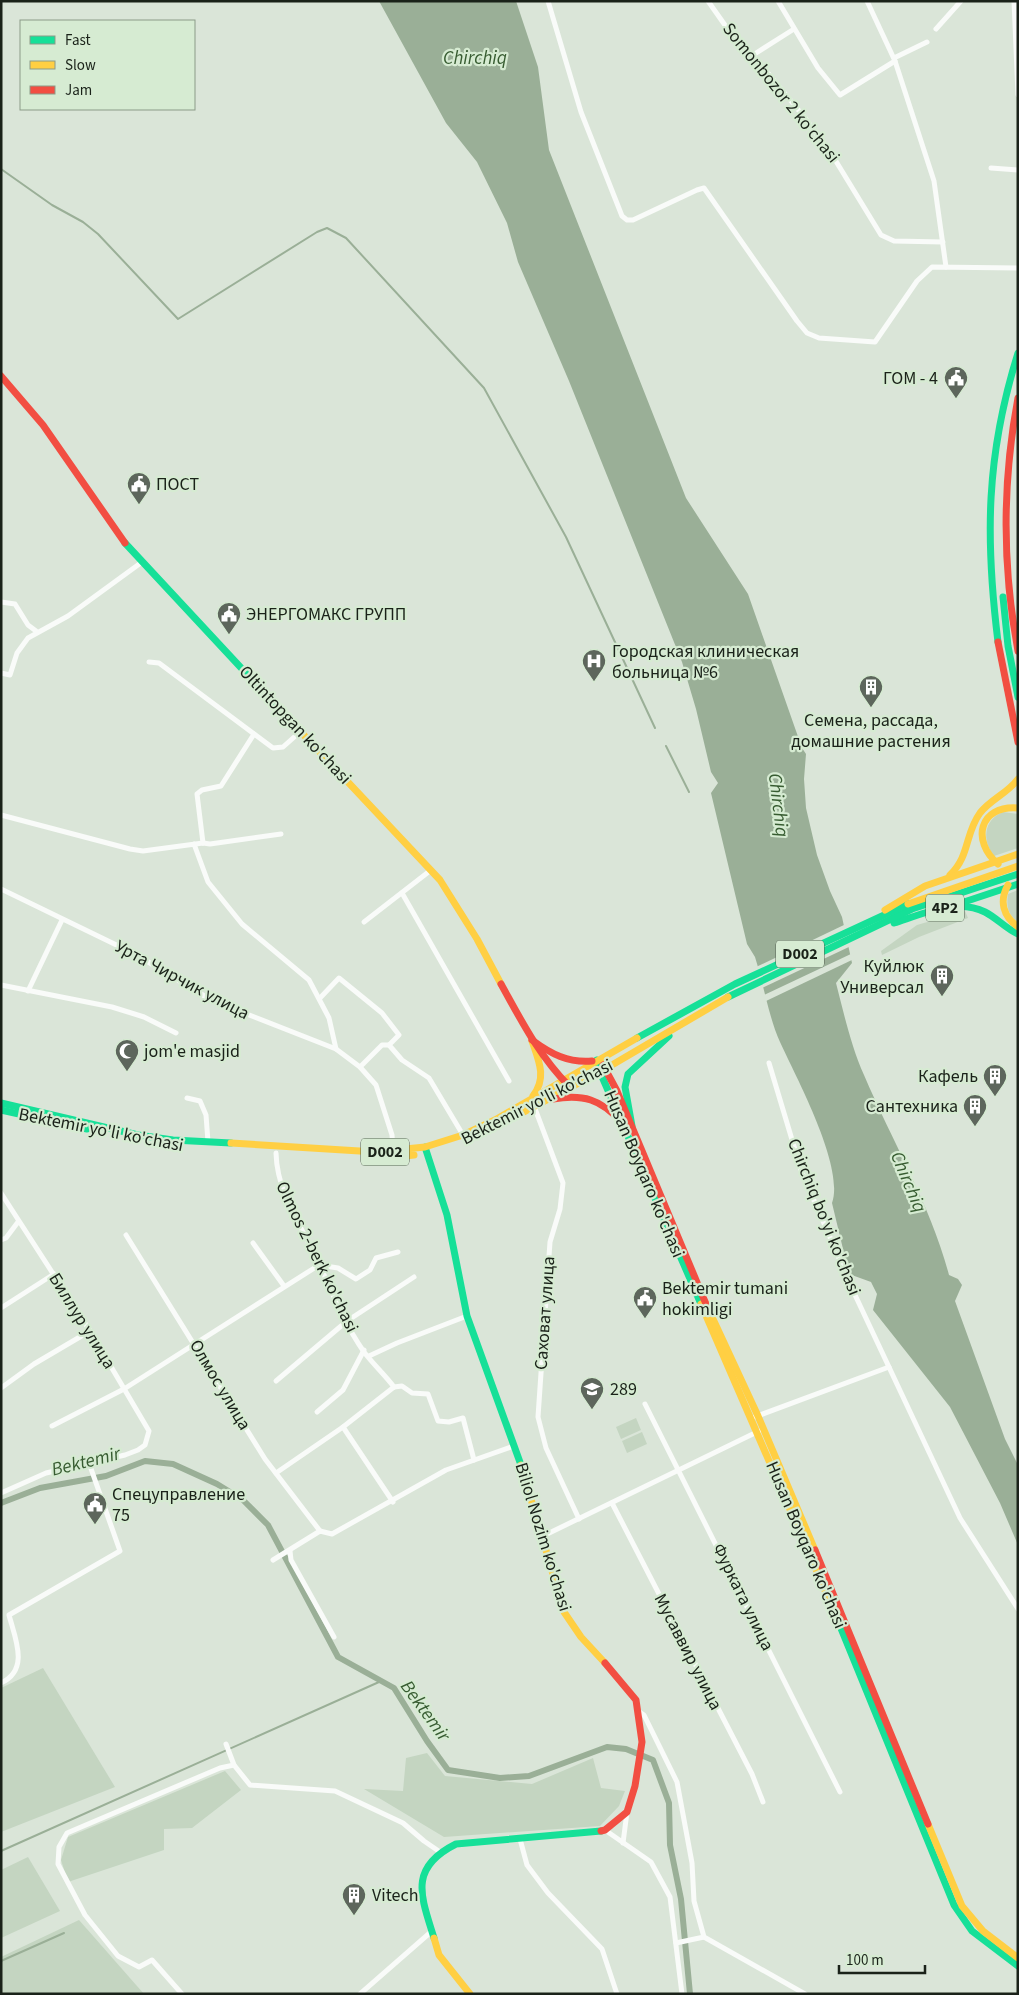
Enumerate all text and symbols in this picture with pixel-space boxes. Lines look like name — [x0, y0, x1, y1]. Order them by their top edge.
street label: Somonbozor 2 ko'chasi — [717, 18, 845, 168]
legend — [20, 20, 195, 110]
text: Fast — [65, 30, 91, 51]
water label: Chirchiq — [443, 45, 507, 72]
text: Slow — [65, 55, 96, 76]
text: Jam — [65, 80, 92, 101]
public building icon: ГОМ - 4 — [943, 365, 969, 399]
place label: ГОМ - 4 — [883, 366, 938, 391]
public building icon: ПОСТ — [126, 471, 152, 505]
place label: ПОСТ — [156, 472, 200, 497]
public building icon: ЭНЕРГОМАКС ГРУПП — [216, 601, 242, 635]
place label: ЭНЕРГОМАКС ГРУПП — [246, 602, 406, 627]
place label: Городская клиническая больница №6 — [612, 639, 799, 685]
hospital icon: Городская клиническая больница №6 — [581, 648, 607, 682]
street label: Oltintopgan ko'chasi — [233, 660, 357, 790]
building icon: Семена, рассада, домашние растения — [858, 674, 884, 708]
place label: Семена, рассада, домашние растения — [791, 708, 951, 754]
water label: Chirchiq — [761, 772, 795, 838]
road number: 4P2 — [926, 894, 964, 921]
street label: Урта Чирчик улица — [110, 934, 254, 1026]
road number: D002 — [776, 941, 824, 968]
place label: Куйлюк Универсал — [840, 954, 924, 1000]
building icon: Куйлюк Универсал — [929, 963, 955, 997]
mosque icon: jom'e masjid — [114, 1038, 140, 1072]
place label: jom'e masjid — [143, 1039, 240, 1064]
street label: Bektemir yo'li ko'chasi — [457, 1053, 617, 1151]
building icon: Кафель — [982, 1063, 1008, 1097]
place label: Кафель — [918, 1064, 978, 1089]
street label: Husan Boyqaro ko'chasi — [597, 1086, 691, 1262]
building icon: Сантехника — [962, 1093, 988, 1127]
place label: Сантехника — [866, 1094, 958, 1119]
street label: Bektemir yo'li ko'chasi — [16, 1102, 186, 1158]
street label: Chirchiq bo'yi ko'chasi — [781, 1135, 867, 1299]
road number: D002 — [361, 1138, 409, 1166]
water label: Chirchiq — [883, 1147, 933, 1217]
street label: Olmos 2-berk ko'chasi — [270, 1177, 364, 1337]
street label: Саховат улица — [529, 1255, 561, 1371]
street label: Биллур улица — [43, 1268, 121, 1374]
place label: Bektemir tumani hokimligi — [662, 1276, 788, 1322]
public building icon: Bektemir tumani hokimligi — [632, 1285, 658, 1319]
street label: Олмос улица — [183, 1335, 257, 1435]
school or university icon: 289 — [579, 1376, 605, 1410]
place label: 289 — [610, 1377, 637, 1402]
water label: Bektemir — [49, 1440, 125, 1484]
street label: Husan Boyqaro ko'chasi — [759, 1457, 853, 1633]
street label: Biliol Nozim ko'chasi — [508, 1459, 578, 1615]
place label: Спецуправление 75 — [112, 1482, 245, 1528]
public building icon: Спецуправление 75 — [82, 1491, 108, 1525]
street label: Фурката улица — [706, 1539, 780, 1655]
street label: Мусаввир улица — [648, 1589, 728, 1715]
water label: Bektemir — [393, 1675, 457, 1748]
building icon: Vitech — [341, 1882, 367, 1916]
place label: Vitech — [372, 1883, 418, 1908]
scale bar — [839, 1942, 925, 1974]
text: 100 m — [846, 1950, 884, 1971]

